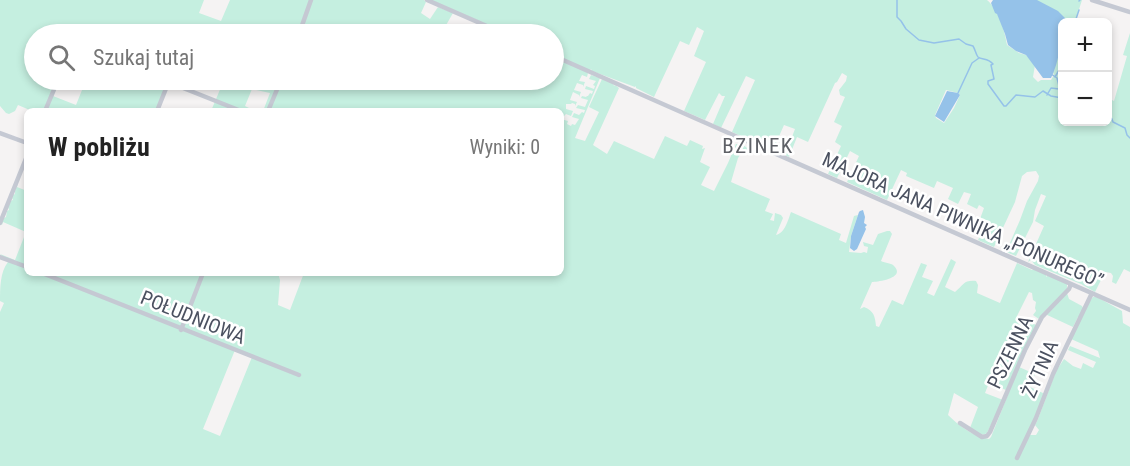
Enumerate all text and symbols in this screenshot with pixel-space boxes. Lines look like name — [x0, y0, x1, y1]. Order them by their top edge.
map controls — [1058, 18, 1112, 126]
button: + — [1058, 18, 1112, 72]
search box — [24, 24, 564, 90]
icon: search — [45, 41, 78, 74]
text: Szukaj tutaj — [93, 45, 194, 70]
button: − — [1058, 72, 1112, 126]
text: W pobliżu — [48, 132, 150, 162]
district label: BZINEK — [722, 134, 794, 158]
text: Wyniki: 0 — [469, 135, 540, 159]
street label: MAJORA JANA PIWNIKA „PONUREGO” — [819, 147, 1107, 293]
street label: POŁUDNIOWA — [137, 285, 249, 349]
street label: PSZENNA — [982, 311, 1038, 392]
street label: ŻYTNIA — [1017, 336, 1063, 402]

